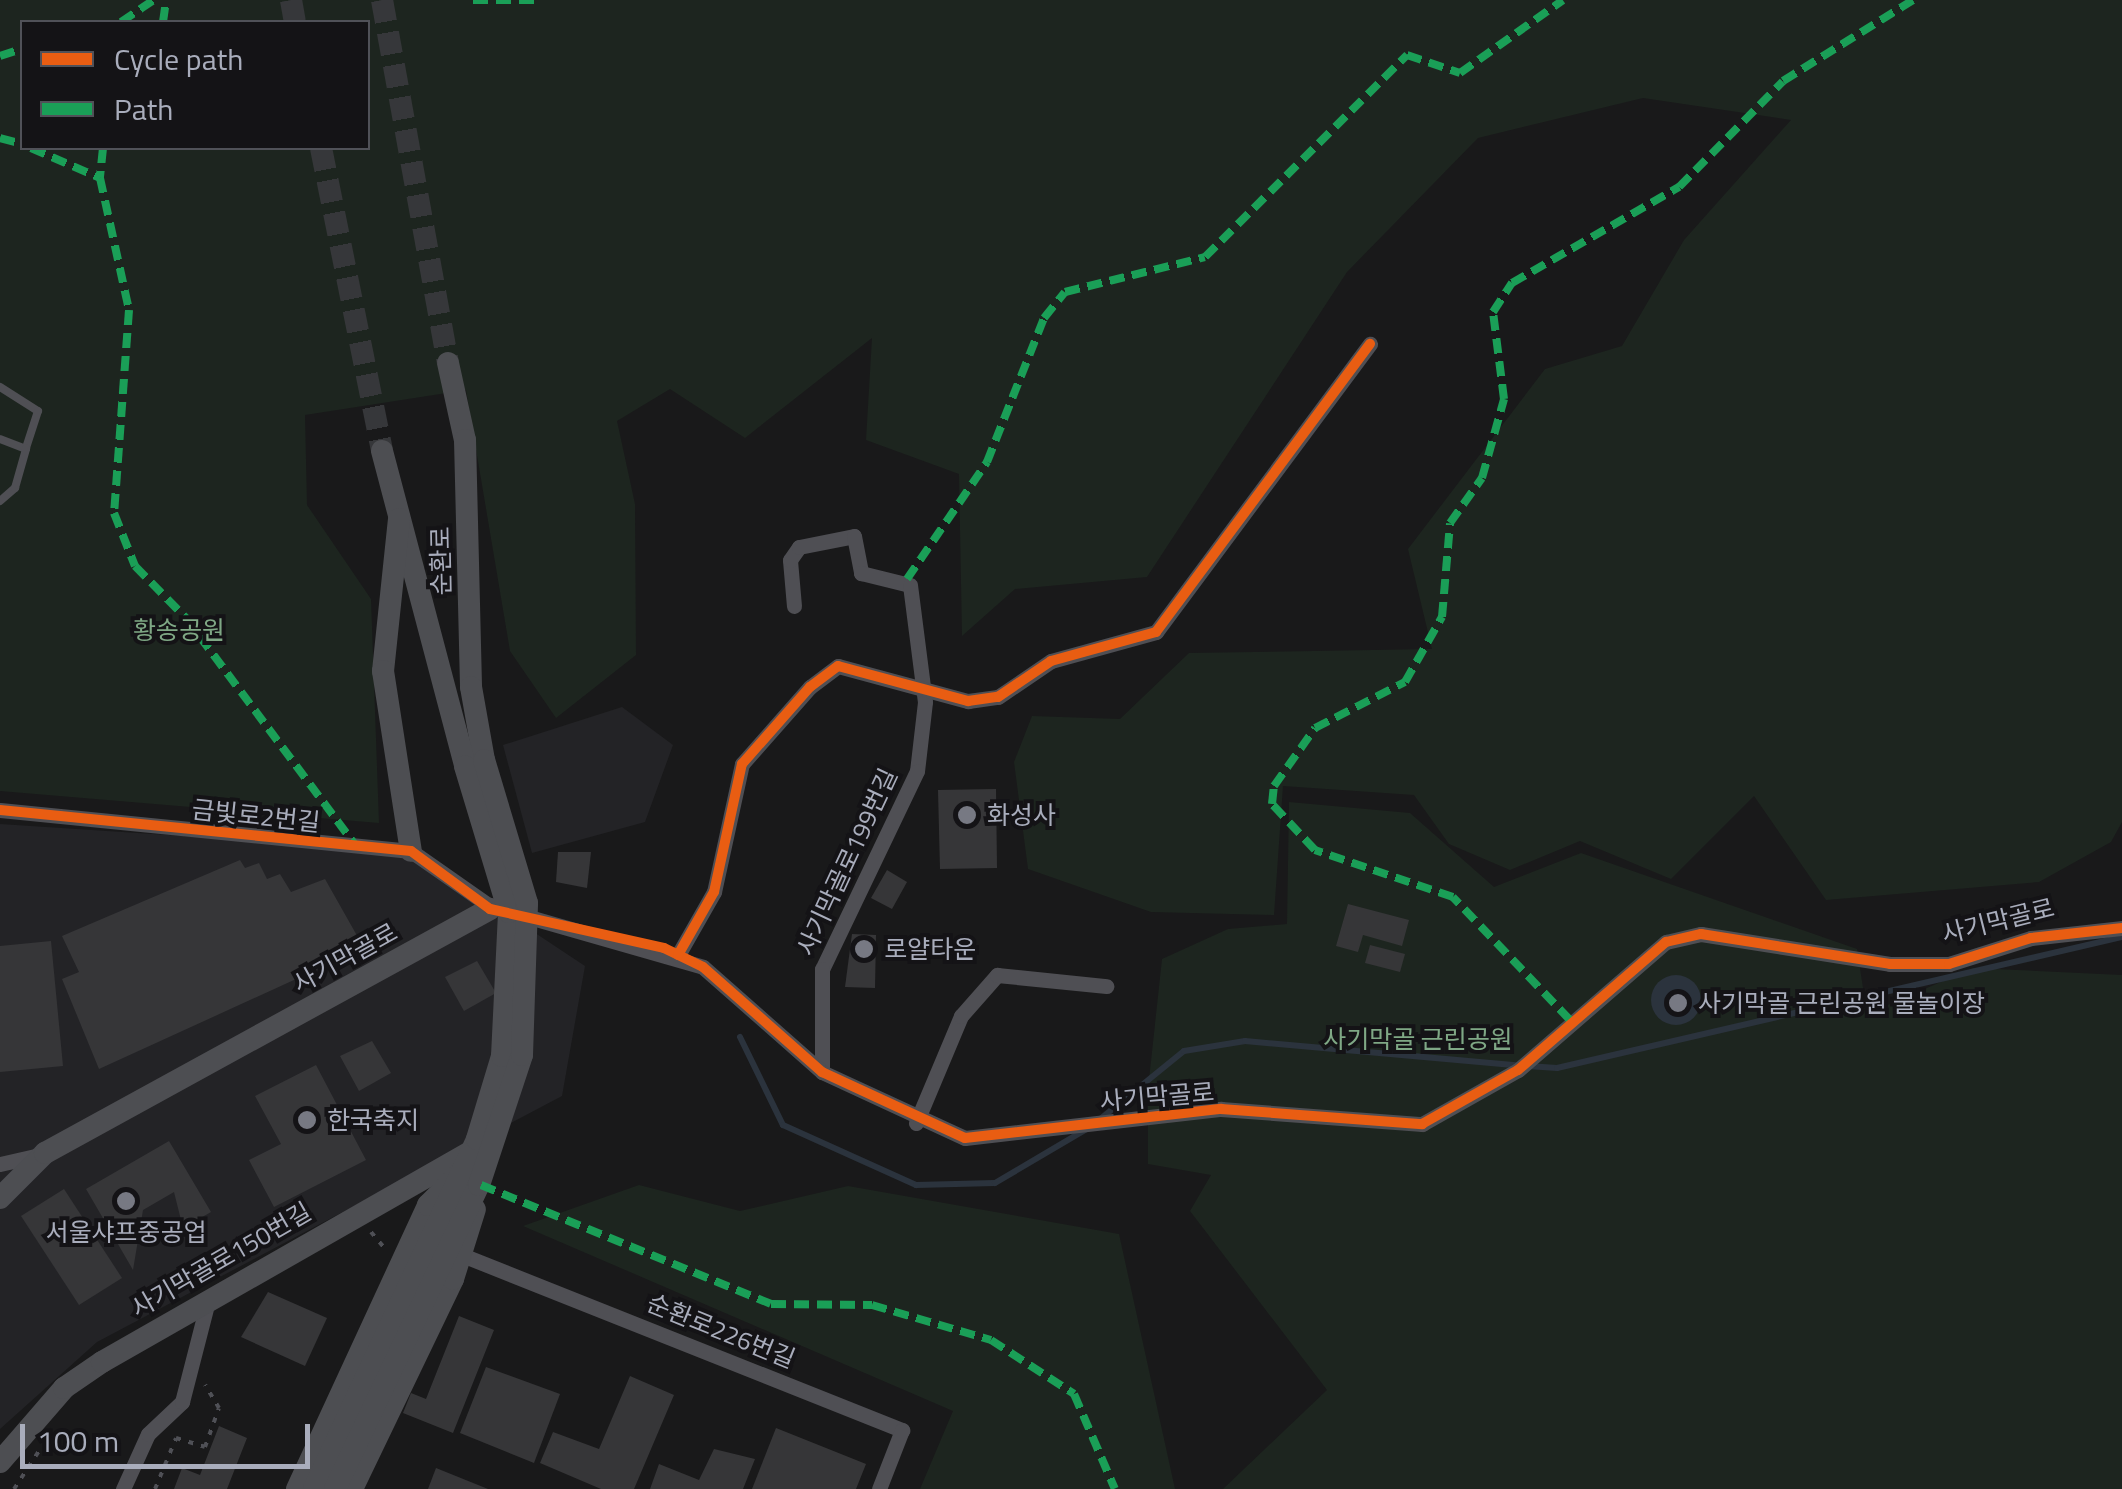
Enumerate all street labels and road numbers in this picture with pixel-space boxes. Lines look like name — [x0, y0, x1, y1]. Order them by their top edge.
street label: 순환로 — [425, 526, 457, 596]
street label: 사기막골로199번길 — [791, 764, 903, 960]
street label: 금빛로2번길 — [190, 794, 322, 838]
street label: 사기막골로 — [1939, 893, 2057, 949]
street label: 사기막골로 — [287, 917, 403, 999]
street label: 사기막골로 — [1098, 1077, 1216, 1117]
street label: 사기막골로150번길 — [126, 1196, 316, 1324]
street label: 순환로226번길 — [643, 1288, 799, 1374]

